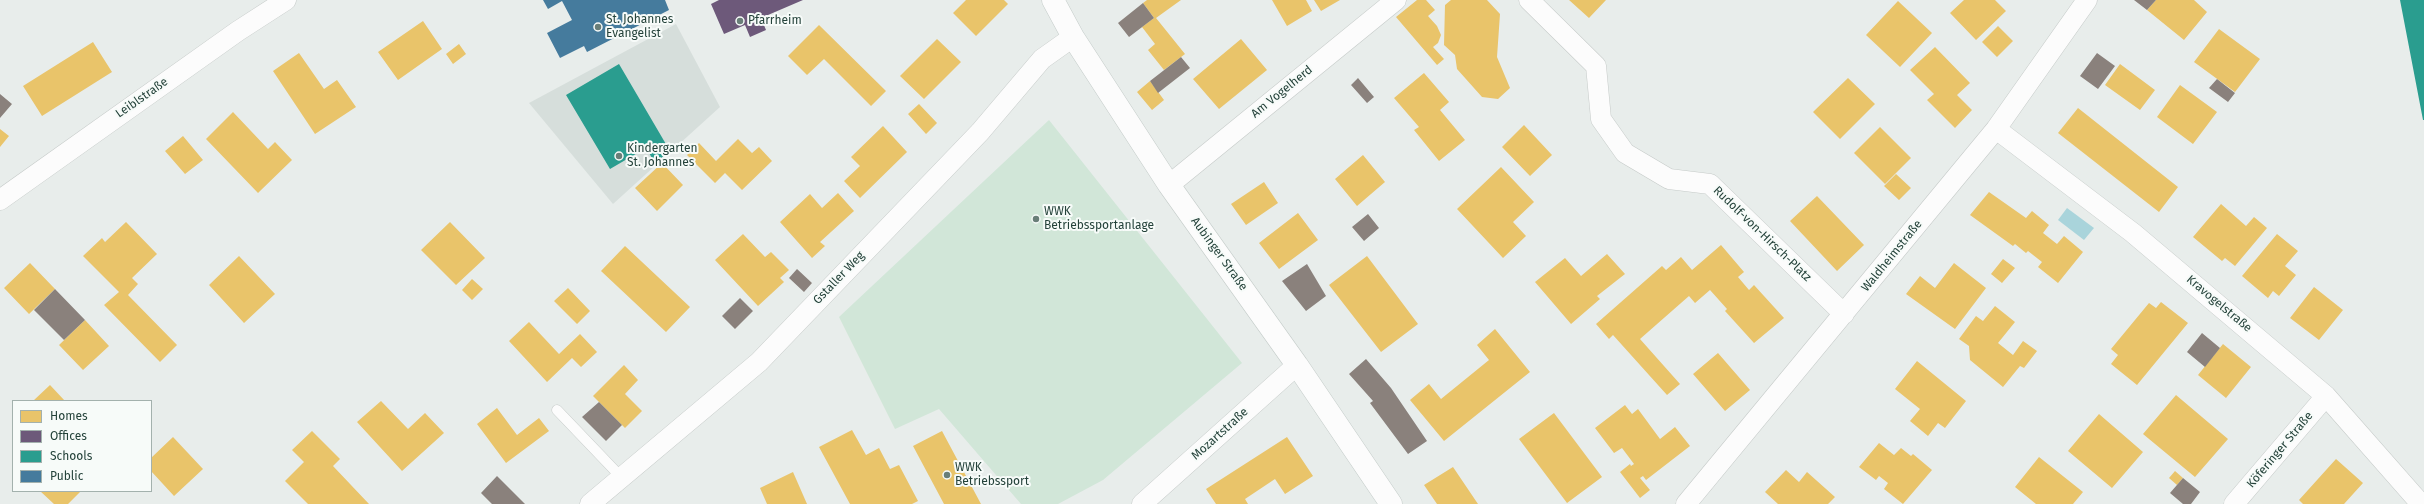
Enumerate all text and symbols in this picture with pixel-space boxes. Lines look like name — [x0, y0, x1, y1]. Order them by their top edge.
place label: St. Johannes Evangelist — [606, 13, 673, 41]
place label: Pfarrheim — [748, 14, 802, 28]
marker: Pfarrheim — [735, 16, 745, 26]
marker: St. Johannes Evangelist — [593, 22, 603, 32]
street label: Am Vogelherd — [1248, 63, 1316, 121]
street label: Leiblstraße — [113, 75, 171, 121]
place label: Kindergarten St. Johannes — [627, 142, 698, 170]
marker: Kindergarten St. Johannes — [614, 151, 624, 161]
street label: Rudolf-von-Hirsch-Platz — [1710, 183, 1814, 285]
place label: WWK Betriebssportanlage — [1044, 205, 1154, 233]
marker: WWK Betriebssportanlage — [1031, 214, 1041, 224]
street label: Aubinger Straße — [1188, 215, 1250, 293]
street label: Waldheimstraße — [1859, 217, 1925, 295]
street label: Gstaller Weg — [810, 249, 868, 307]
street label: Kravogelstraße — [2183, 272, 2255, 336]
legend — [12, 400, 152, 492]
street label: Mozartstraße — [1189, 405, 1251, 463]
text: Homes — [50, 409, 88, 423]
street label: Köferinger Straße — [2244, 409, 2316, 491]
text: Offices — [50, 429, 87, 443]
text: Schools — [50, 449, 92, 463]
place label: WWK Betriebssport — [955, 461, 1029, 489]
text: Public — [50, 469, 83, 483]
marker: WWK Betriebssport — [942, 470, 952, 480]

